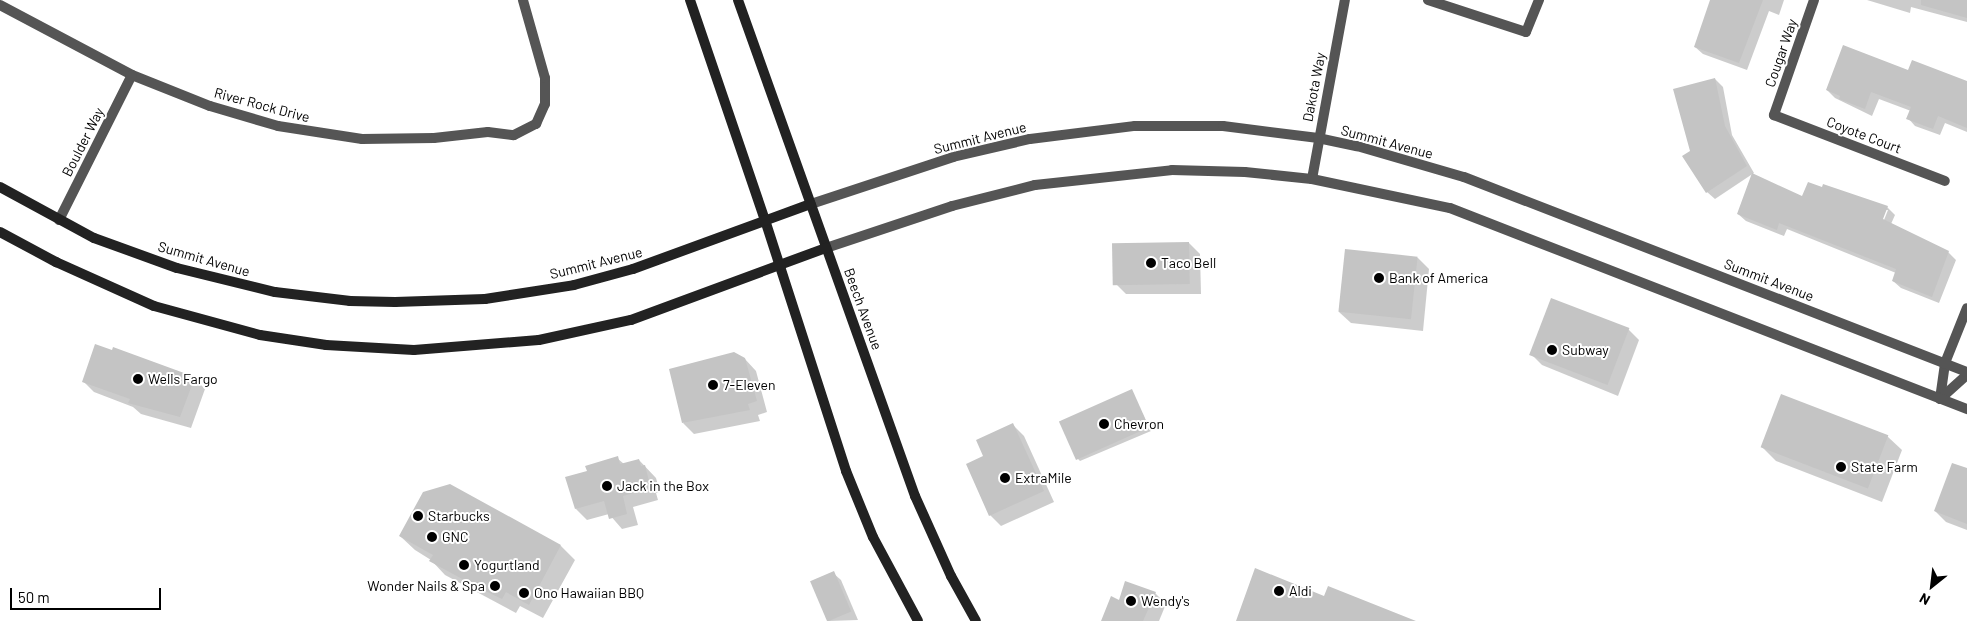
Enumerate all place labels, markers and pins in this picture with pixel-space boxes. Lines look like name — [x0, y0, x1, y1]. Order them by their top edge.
place label: Taco Bell — [1161, 255, 1216, 271]
marker: Taco Bell — [1145, 257, 1157, 269]
place label: Bank of America — [1389, 270, 1488, 286]
marker: Bank of America — [1373, 272, 1385, 284]
place label: Subway — [1562, 342, 1609, 358]
marker: Subway — [1546, 344, 1558, 356]
place label: Wells Fargo — [148, 371, 218, 387]
marker: Wells Fargo — [132, 373, 144, 385]
place label: 7-Eleven — [723, 377, 776, 393]
marker: 7-Eleven — [707, 379, 719, 391]
place label: Chevron — [1114, 416, 1164, 432]
marker: Chevron — [1098, 418, 1110, 430]
place label: State Farm — [1851, 459, 1918, 475]
marker: State Farm — [1835, 461, 1847, 473]
place label: ExtraMile — [1015, 470, 1072, 486]
marker: ExtraMile — [999, 472, 1011, 484]
place label: Jack in the Box — [617, 478, 709, 494]
marker: Jack in the Box — [601, 480, 613, 492]
place label: Starbucks — [428, 508, 490, 524]
marker: Starbucks — [412, 510, 424, 522]
place label: GNC — [442, 529, 469, 545]
marker: GNC — [426, 531, 438, 543]
place label: Yogurtland — [474, 557, 540, 573]
marker: Yogurtland — [458, 559, 470, 571]
place label: Wonder Nails & Spa — [367, 578, 485, 594]
marker: Wonder Nails & Spa — [489, 580, 501, 592]
place label: Aldi — [1289, 583, 1312, 599]
place label: Ono Hawaiian BBQ — [534, 585, 644, 601]
marker: Aldi — [1273, 585, 1285, 597]
marker: Ono Hawaiian BBQ — [518, 587, 530, 599]
place label: Wendy's — [1141, 593, 1190, 609]
marker: Wendy's — [1125, 595, 1137, 607]

